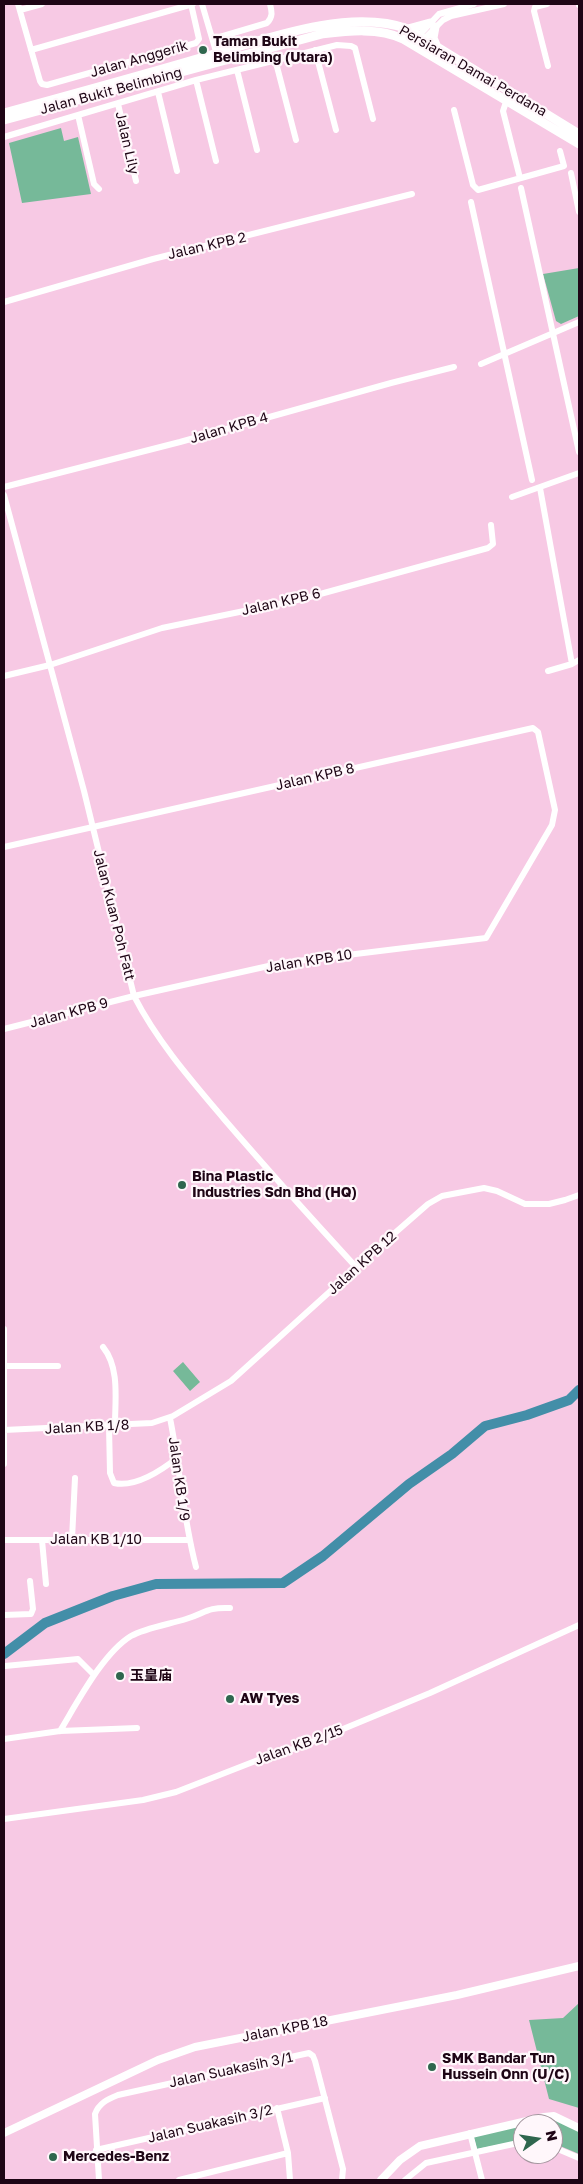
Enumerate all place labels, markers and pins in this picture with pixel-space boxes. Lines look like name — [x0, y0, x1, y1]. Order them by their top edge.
place label: Taman Bukit Belimbing (Utara) — [213, 34, 333, 66]
marker: Taman Bukit Belimbing (Utara) — [197, 44, 209, 56]
place label: Bina Plastic Industries Sdn Bhd (HQ) — [192, 1169, 357, 1202]
marker: Bina Plastic Industries Sdn Bhd (HQ) — [176, 1179, 188, 1191]
place label: 玉皇庙 — [130, 1668, 172, 1684]
marker: 玉皇庙 — [114, 1670, 126, 1682]
place label: AW Tyes — [240, 1691, 299, 1707]
marker: AW Tyes — [224, 1693, 236, 1705]
place label: SMK Bandar Tun Hussein Onn (U/C) — [442, 2051, 569, 2084]
marker: SMK Bandar Tun Hussein Onn (U/C) — [426, 2061, 438, 2073]
place label: Mercedes-Benz — [63, 2149, 169, 2165]
marker: Mercedes-Benz — [47, 2151, 59, 2163]

